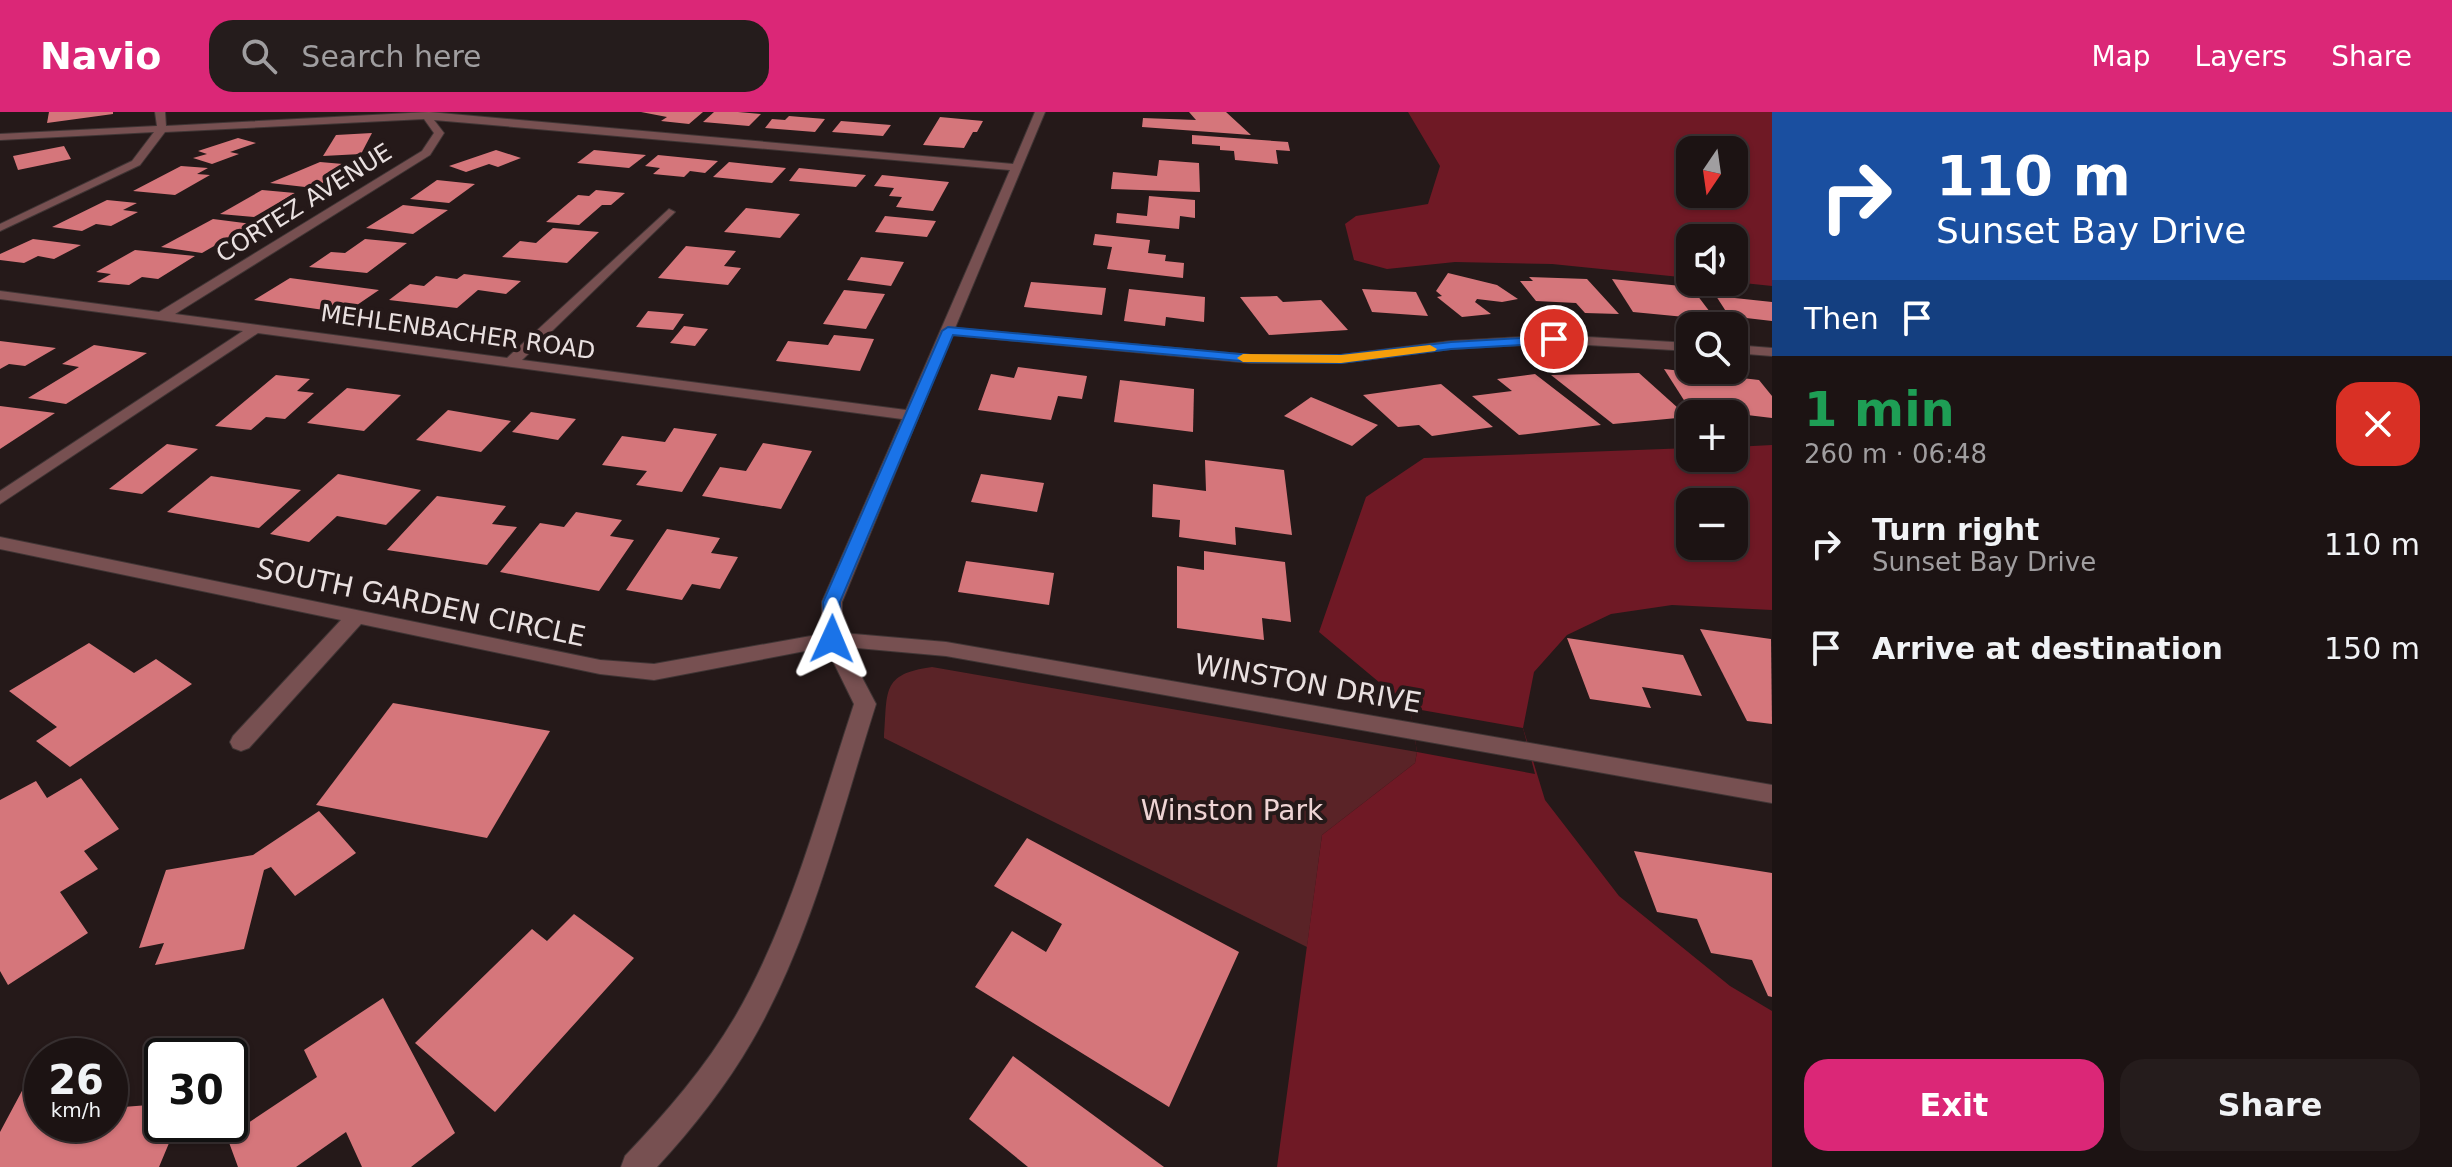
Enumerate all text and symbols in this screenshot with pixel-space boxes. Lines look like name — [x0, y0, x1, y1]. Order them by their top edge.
search box — [209, 20, 769, 92]
text: Navio — [40, 34, 161, 78]
icon: search — [237, 34, 281, 78]
text: Search here — [301, 39, 482, 74]
text: Map — [2091, 40, 2151, 73]
text: Layers — [2195, 40, 2287, 73]
text: Share — [2331, 40, 2412, 73]
north arrow — [1676, 136, 1748, 208]
map controls — [1676, 136, 1748, 560]
street label: CORTEZ AVENUE — [211, 138, 397, 268]
text: 110 m — [1936, 143, 2131, 208]
icon: right — [1804, 144, 1908, 248]
text: Sunset Bay Drive — [1936, 210, 2246, 251]
button: sound — [1676, 224, 1748, 296]
icon: arrive — [1895, 296, 1939, 340]
street label: MEHLENBACHER ROAD — [319, 299, 597, 365]
text: Then — [1804, 301, 1879, 336]
pin — [1520, 305, 1588, 373]
button: search — [1676, 312, 1748, 384]
icon: arrive — [1532, 317, 1576, 361]
text: 1 min — [1804, 381, 1955, 437]
button: close — [2336, 382, 2420, 466]
button: + — [1676, 400, 1748, 472]
text: 260 m · 06:48 — [1804, 439, 1987, 469]
button: − — [1676, 488, 1748, 560]
text: Turn right — [1872, 512, 2039, 547]
icon: right — [1804, 522, 1848, 566]
text: 110 m — [2324, 527, 2420, 562]
text: Sunset Bay Drive — [1872, 547, 2096, 577]
street label: SOUTH GARDEN CIRCLE — [253, 551, 588, 654]
position arrow — [790, 597, 874, 681]
icon: arrive — [1804, 626, 1848, 670]
text: Arrive at destination — [1872, 631, 2223, 666]
text: 150 m — [2324, 631, 2420, 666]
street label: WINSTON DRIVE — [1192, 647, 1424, 720]
park label: Winston Park — [1141, 794, 1324, 827]
speed limit sign: 30 — [144, 1038, 248, 1142]
text: 26 — [48, 1057, 104, 1103]
button: Exit — [1804, 1059, 2104, 1151]
button: Share — [2120, 1059, 2420, 1151]
text: km/h — [51, 1098, 101, 1122]

